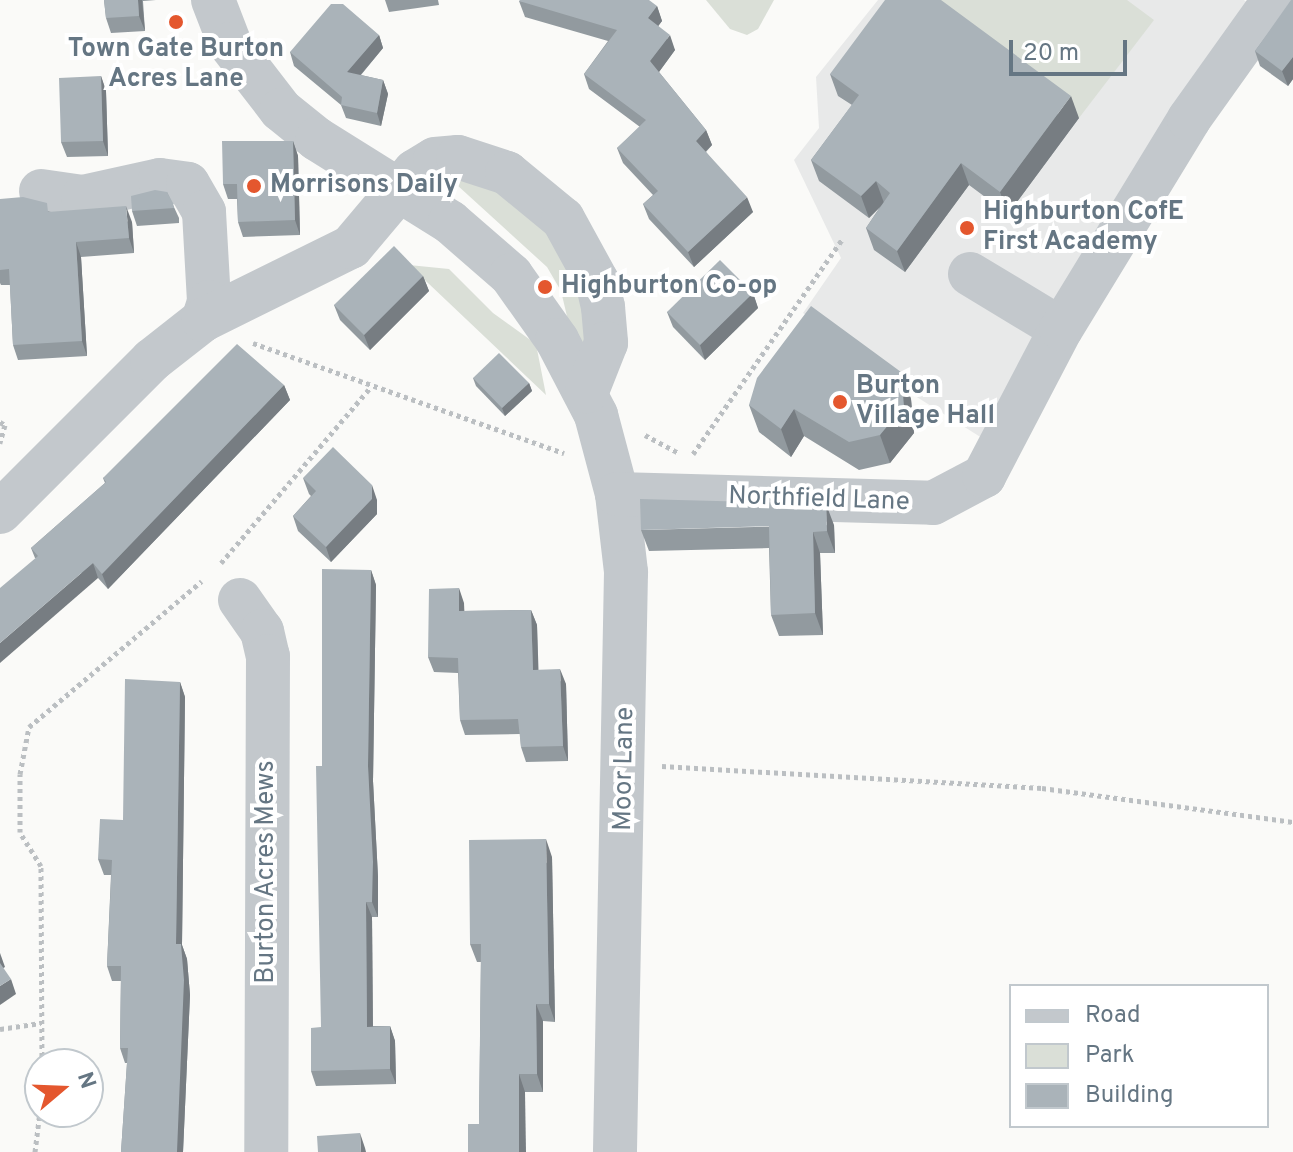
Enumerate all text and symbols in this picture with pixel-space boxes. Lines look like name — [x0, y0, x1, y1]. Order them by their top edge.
marker: Town Gate Burton Acres Lane — [167, 13, 185, 31]
scale bar — [1013, 24, 1131, 74]
place label: Town Gate Burton Acres Lane — [68, 34, 284, 96]
text: 20 m — [1023, 39, 1079, 69]
place label: Morrisons Daily — [270, 170, 458, 202]
marker: Morrisons Daily — [245, 177, 263, 195]
place label: Highburton CofE First Academy — [983, 197, 1184, 258]
marker: Highburton CofE First Academy — [958, 219, 976, 237]
place label: Highburton Co-op — [561, 271, 777, 303]
marker: Highburton Co-op — [536, 278, 554, 296]
place label: Burton Village Hall — [856, 371, 995, 432]
marker: Burton Village Hall — [831, 393, 849, 411]
street label: Northfield Lane — [728, 481, 910, 519]
street label: Moor Lane — [608, 707, 642, 831]
street label: Burton Acres Mews — [251, 760, 283, 984]
legend — [1009, 984, 1269, 1128]
text: Road — [1085, 1001, 1141, 1031]
text: Park — [1085, 1041, 1135, 1071]
north arrow — [24, 1048, 104, 1128]
text: N — [70, 1069, 101, 1093]
text: Building — [1085, 1081, 1174, 1111]

